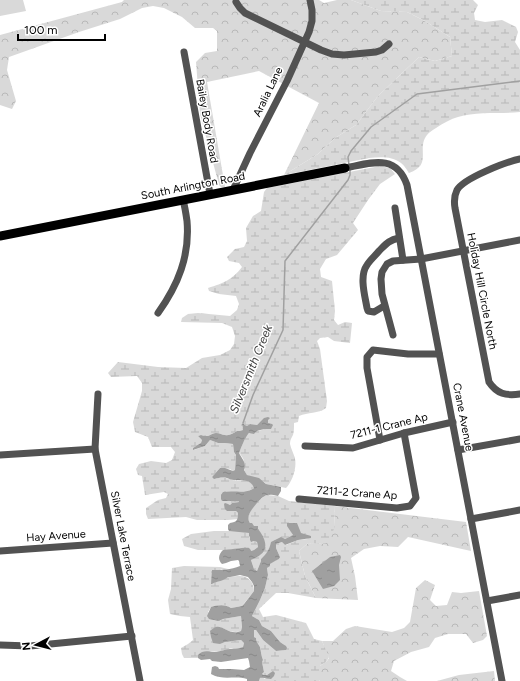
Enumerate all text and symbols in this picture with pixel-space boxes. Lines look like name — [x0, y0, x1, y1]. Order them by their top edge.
scale bar — [18, 16, 105, 42]
text: 100 m — [24, 23, 58, 37]
street label: Aralia Lane — [250, 65, 286, 119]
street label: Bailey Body Road — [193, 78, 221, 164]
street label: South Arlington Road — [140, 170, 246, 202]
street label: Holiday Hill Circle North — [464, 232, 500, 350]
water label: Silversmith Creek — [227, 322, 276, 415]
street label: Crane Avenue — [450, 382, 476, 452]
street label: 7211-1 Crane Ap — [349, 410, 429, 442]
street label: 7211-2 Crane Ap — [316, 484, 398, 502]
street label: Silver Lake Terrace — [108, 490, 138, 582]
street label: Hay Avenue — [26, 527, 86, 545]
north arrow — [16, 625, 56, 665]
text: N — [20, 641, 34, 651]

